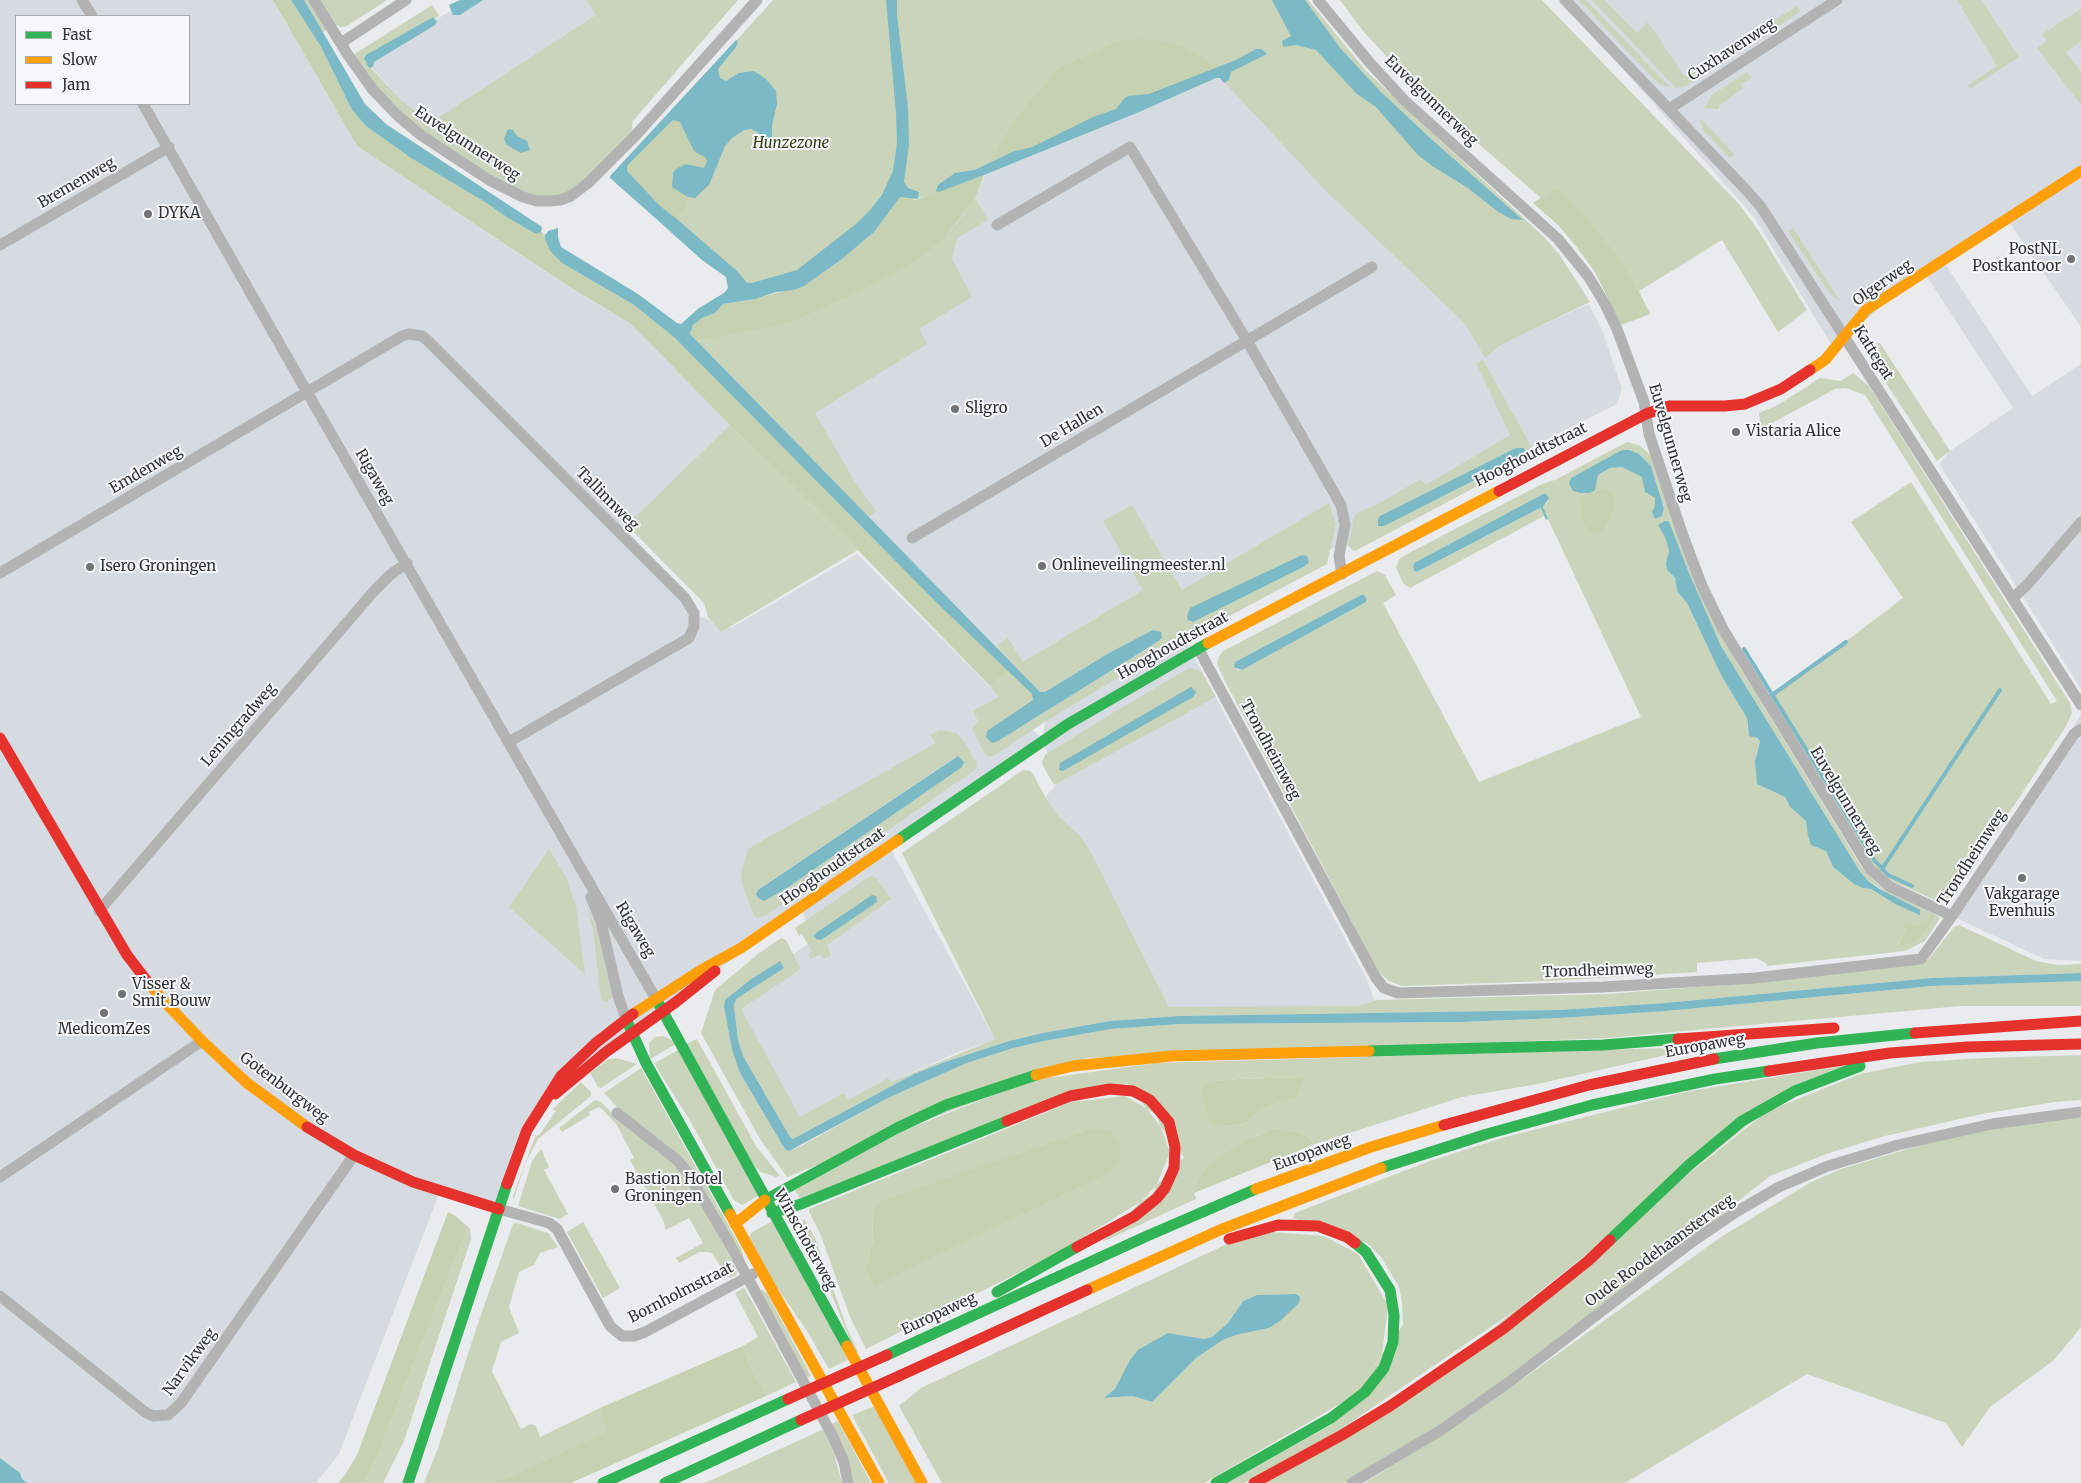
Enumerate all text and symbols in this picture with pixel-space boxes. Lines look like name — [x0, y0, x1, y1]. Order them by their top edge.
legend — [15, 15, 190, 105]
street label: Cuxhavenweg — [1685, 15, 1779, 85]
text: Fast — [62, 25, 92, 44]
text: Slow — [62, 50, 97, 69]
street label: Euvelgunnerweg — [1381, 52, 1481, 150]
text: Jam — [62, 75, 90, 94]
street label: Euvelgunnerweg — [411, 103, 523, 185]
park label: Hunzezone — [753, 135, 829, 153]
street label: Bremenweg — [35, 154, 119, 212]
place label: DYKA — [158, 205, 201, 223]
marker: DYKA — [142, 208, 154, 220]
place label: PostNL Postkantoor — [1972, 241, 2061, 276]
marker: PostNL Postkantoor — [2065, 253, 2077, 265]
street label: Olgerweg — [1850, 256, 1916, 310]
street label: Kattegat — [1849, 322, 1897, 384]
street label: Euvelgunnerweg — [1645, 382, 1695, 504]
place label: Sligro — [965, 400, 1007, 418]
street label: De Hallen — [1037, 400, 1107, 452]
marker: Sligro — [949, 403, 961, 415]
street label: Hooghoudtstraat — [1472, 419, 1590, 491]
place label: Vistaria Alice — [1746, 423, 1841, 441]
marker: Vistaria Alice — [1730, 426, 1742, 438]
street label: Emdenweg — [107, 442, 185, 498]
street label: Rigaweg — [351, 446, 397, 508]
street label: Tallinnweg — [572, 464, 642, 534]
place label: Onlineveilingmeester.nl — [1052, 557, 1226, 575]
place label: Isero Groningen — [100, 558, 216, 576]
marker: Onlineveilingmeester.nl — [1036, 560, 1048, 572]
marker: Isero Groningen — [84, 561, 96, 573]
street label: Hooghoudtstraat — [1115, 608, 1231, 684]
street label: Leningradweg — [198, 680, 280, 770]
street label: Trondheimweg — [1236, 697, 1304, 803]
street label: Euvelgunnerweg — [1806, 744, 1884, 858]
street label: Trondheimweg — [1934, 807, 2010, 909]
street label: Hooghoudtstraat — [777, 824, 889, 910]
marker: Vakgarage Evenhuis — [2016, 872, 2028, 884]
place label: Vakgarage Evenhuis — [1985, 886, 2059, 921]
street label: Rigaweg — [611, 899, 659, 961]
street label: Trondheimweg — [1542, 960, 1654, 982]
place label: Visser & Smit Bouw — [132, 976, 211, 1011]
marker: Visser & Smit Bouw — [116, 988, 128, 1000]
marker: MedicomZes — [98, 1007, 110, 1019]
place label: MedicomZes — [58, 1021, 150, 1039]
street label: Europaweg — [1664, 1030, 1746, 1062]
street label: Gotenburgweg — [236, 1049, 332, 1127]
street label: Europaweg — [1271, 1131, 1353, 1175]
place label: Bastion Hotel Groningen — [625, 1171, 722, 1206]
marker: Bastion Hotel Groningen — [609, 1183, 621, 1195]
street label: Winschoterweg — [770, 1186, 840, 1294]
street label: Oude Roodehaansterweg — [1582, 1191, 1738, 1311]
street label: Bornholmstraat — [625, 1259, 737, 1327]
street label: Europaweg — [899, 1289, 979, 1339]
street label: Narvikweg — [160, 1325, 220, 1399]

